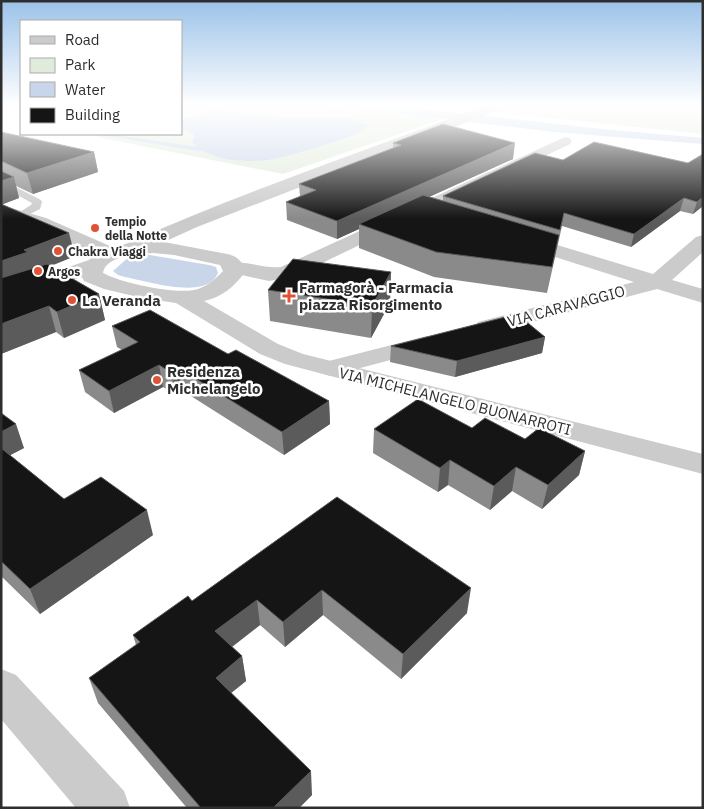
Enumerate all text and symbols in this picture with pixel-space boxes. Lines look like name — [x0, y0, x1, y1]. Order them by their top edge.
legend — [20, 20, 182, 135]
text: Road — [65, 30, 100, 49]
text: Park — [65, 55, 95, 74]
text: Water — [65, 80, 106, 99]
text: Building — [65, 105, 120, 124]
place label: Tempio della Notte — [105, 214, 167, 243]
marker: Tempio della Notte — [89, 222, 101, 234]
place label: Chakra Viaggi — [68, 244, 146, 259]
marker: Chakra Viaggi — [52, 245, 64, 257]
place label: Argos — [48, 264, 80, 279]
marker: Argos — [32, 265, 44, 277]
place label: Farmagorà - Farmacia piazza Risorgimento — [299, 278, 454, 314]
street label: VIA CARAVAGGIO — [505, 281, 627, 331]
marker: Farmagorà - Farmacia piazza Risorgimento — [283, 290, 295, 302]
place label: La Veranda — [82, 291, 161, 310]
marker: La Veranda — [66, 294, 78, 306]
place label: Residenza Michelangelo — [167, 362, 260, 398]
street label: VIA MICHELANGELO BUONARROTI — [337, 363, 573, 439]
marker: Residenza Michelangelo — [151, 374, 163, 386]

